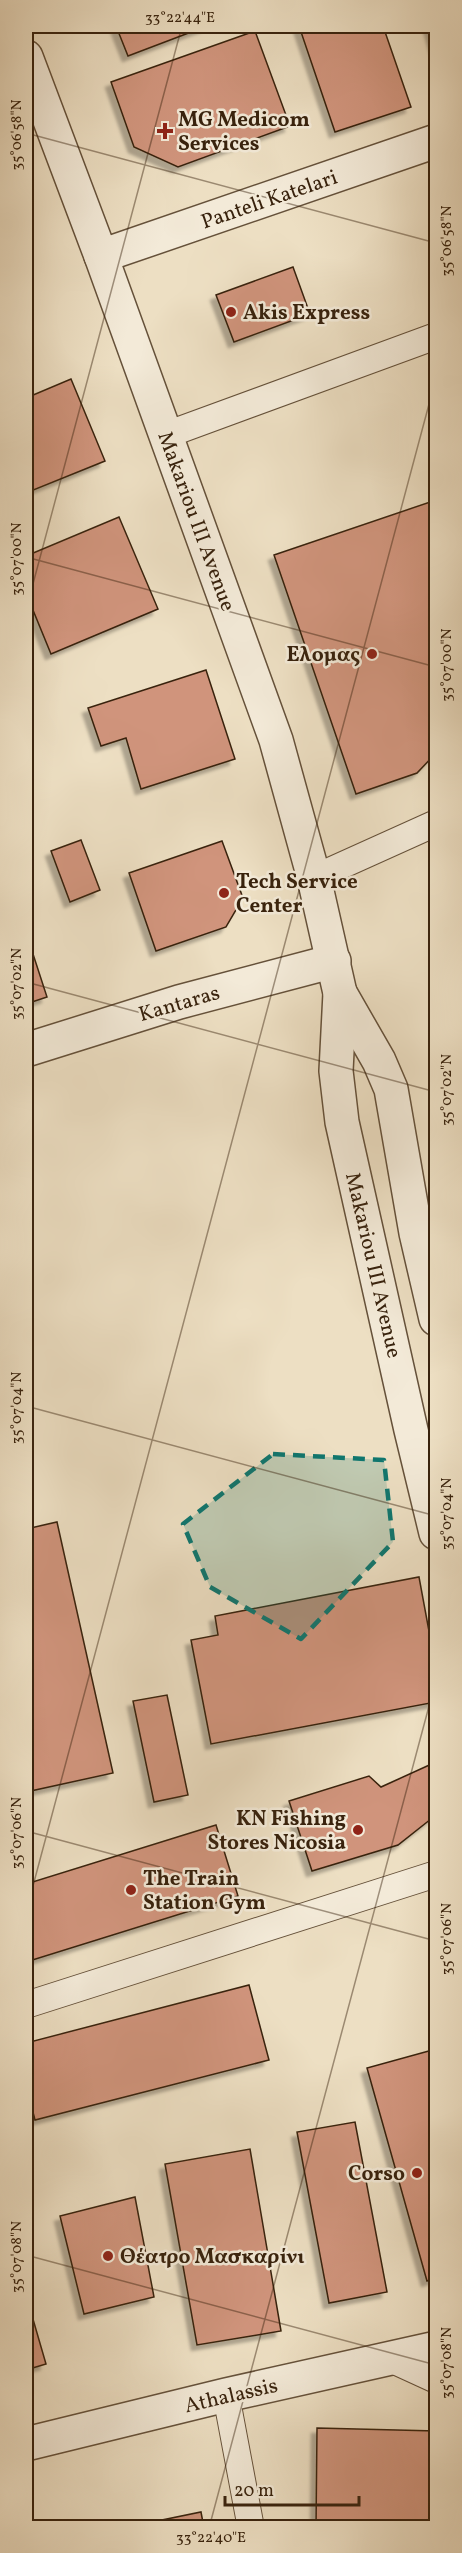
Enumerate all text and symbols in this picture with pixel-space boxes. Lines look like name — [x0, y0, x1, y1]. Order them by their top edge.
text: 33°22'44"E — [145, 8, 215, 29]
text: 35°06'58"N — [7, 99, 28, 171]
place label: MG Medicom Services — [178, 106, 310, 159]
marker: MG Medicom Services — [156, 122, 174, 140]
street label: Panteli Katelari — [197, 164, 342, 237]
text: 35°06'58"N — [437, 205, 458, 277]
place label: Akis Express — [243, 299, 370, 328]
marker: Akis Express — [224, 305, 238, 319]
street label: Makariou III Avenue — [150, 428, 242, 616]
text: 35°07'00"N — [7, 522, 28, 596]
text: 35°07'00"N — [437, 628, 458, 702]
place label: Ελομας — [286, 641, 360, 670]
marker: Ελομας — [365, 647, 379, 661]
place label: Tech Service Center — [236, 868, 358, 921]
marker: Tech Service Center — [217, 886, 231, 900]
text: 35°07'02"N — [7, 948, 28, 1020]
street label: Kantaras — [135, 979, 223, 1030]
text: 35°07'02"N — [437, 1054, 458, 1126]
street label: Makariou III Avenue — [337, 1170, 408, 1361]
text: 35°07'04"N — [7, 1372, 28, 1444]
text: 35°07'04"N — [437, 1478, 458, 1550]
text: 35°07'06"N — [7, 1797, 28, 1869]
place label: KN Fishing Stores Nicosia — [207, 1805, 346, 1858]
marker: KN Fishing Stores Nicosia — [351, 1823, 365, 1837]
place label: The Train Station Gym — [143, 1865, 266, 1918]
marker: The Train Station Gym — [124, 1883, 138, 1897]
text: 35°07'06"N — [437, 1903, 458, 1975]
place label: Corso — [348, 2160, 405, 2189]
marker: Corso — [410, 2166, 424, 2180]
text: 35°07'08"N — [7, 2221, 28, 2293]
place label: Θέατρο Μασκαρίνι — [120, 2243, 305, 2272]
marker: Θέατρο Μασκαρίνι — [101, 2249, 115, 2263]
text: 35°07'08"N — [437, 2327, 458, 2399]
street label: Athalassis — [182, 2372, 281, 2421]
scale bar — [225, 2469, 358, 2507]
text: 20 m — [234, 2479, 274, 2504]
text: 33°22'40"E — [176, 2528, 246, 2549]

